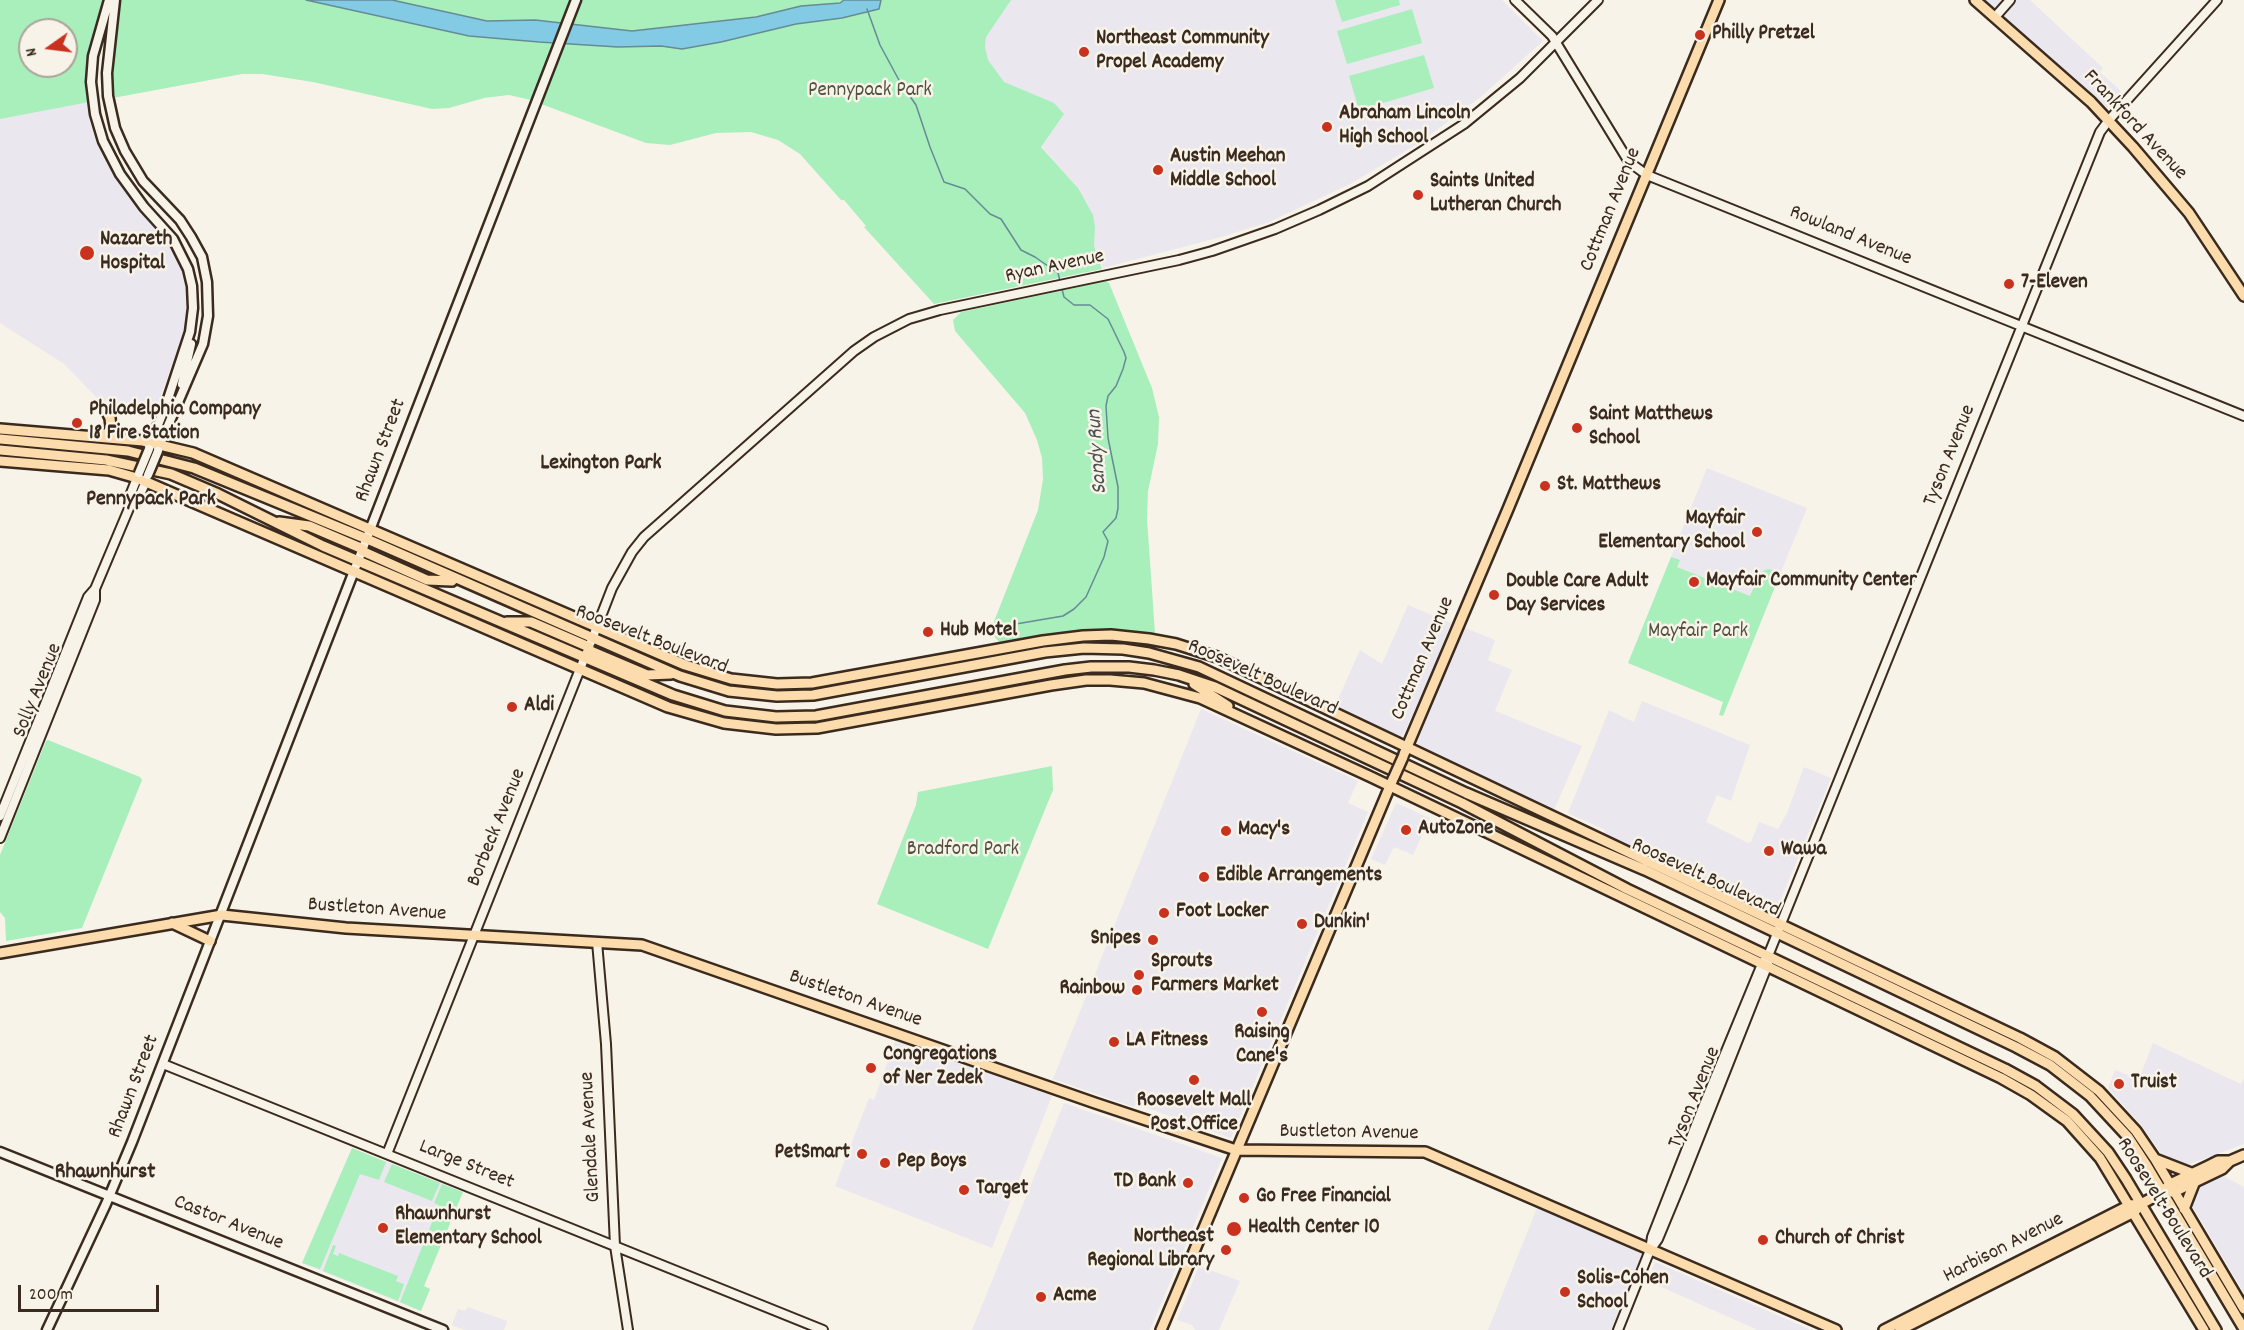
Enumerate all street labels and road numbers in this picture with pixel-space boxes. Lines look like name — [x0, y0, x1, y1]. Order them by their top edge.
street label: Frankford Avenue — [2076, 65, 2192, 187]
street label: Cottman Avenue — [1576, 144, 1648, 276]
street label: Rowland Avenue — [1785, 201, 1915, 273]
street label: Ryan Avenue — [1003, 245, 1107, 291]
street label: Rhawn Street — [351, 396, 413, 506]
street label: Tyson Avenue — [1919, 402, 1983, 510]
street label: Cottman Avenue — [1387, 594, 1461, 724]
street label: Roosevelt Boulevard — [571, 600, 731, 682]
street label: Roosevelt Boulevard — [1183, 635, 1341, 723]
street label: Solly Avenue — [9, 640, 69, 742]
street label: Borbeck Avenue — [463, 765, 533, 891]
street label: Roosevelt Boulevard — [1627, 833, 1783, 925]
street label: Bustleton Avenue — [307, 894, 447, 928]
street label: Bustleton Avenue — [785, 965, 925, 1035]
street label: Rhawn Street — [104, 1032, 166, 1142]
street label: Tyson Avenue — [1664, 1044, 1728, 1152]
street label: Glendale Avenue — [576, 1071, 608, 1203]
street label: Bustleton Avenue — [1279, 1120, 1419, 1148]
street label: Roosevelt Boulevard — [2110, 1134, 2216, 1284]
street label: Large Street — [415, 1135, 517, 1197]
street label: Castor Avenue — [169, 1191, 287, 1257]
street label: Harbison Avenue — [1940, 1208, 2068, 1290]

